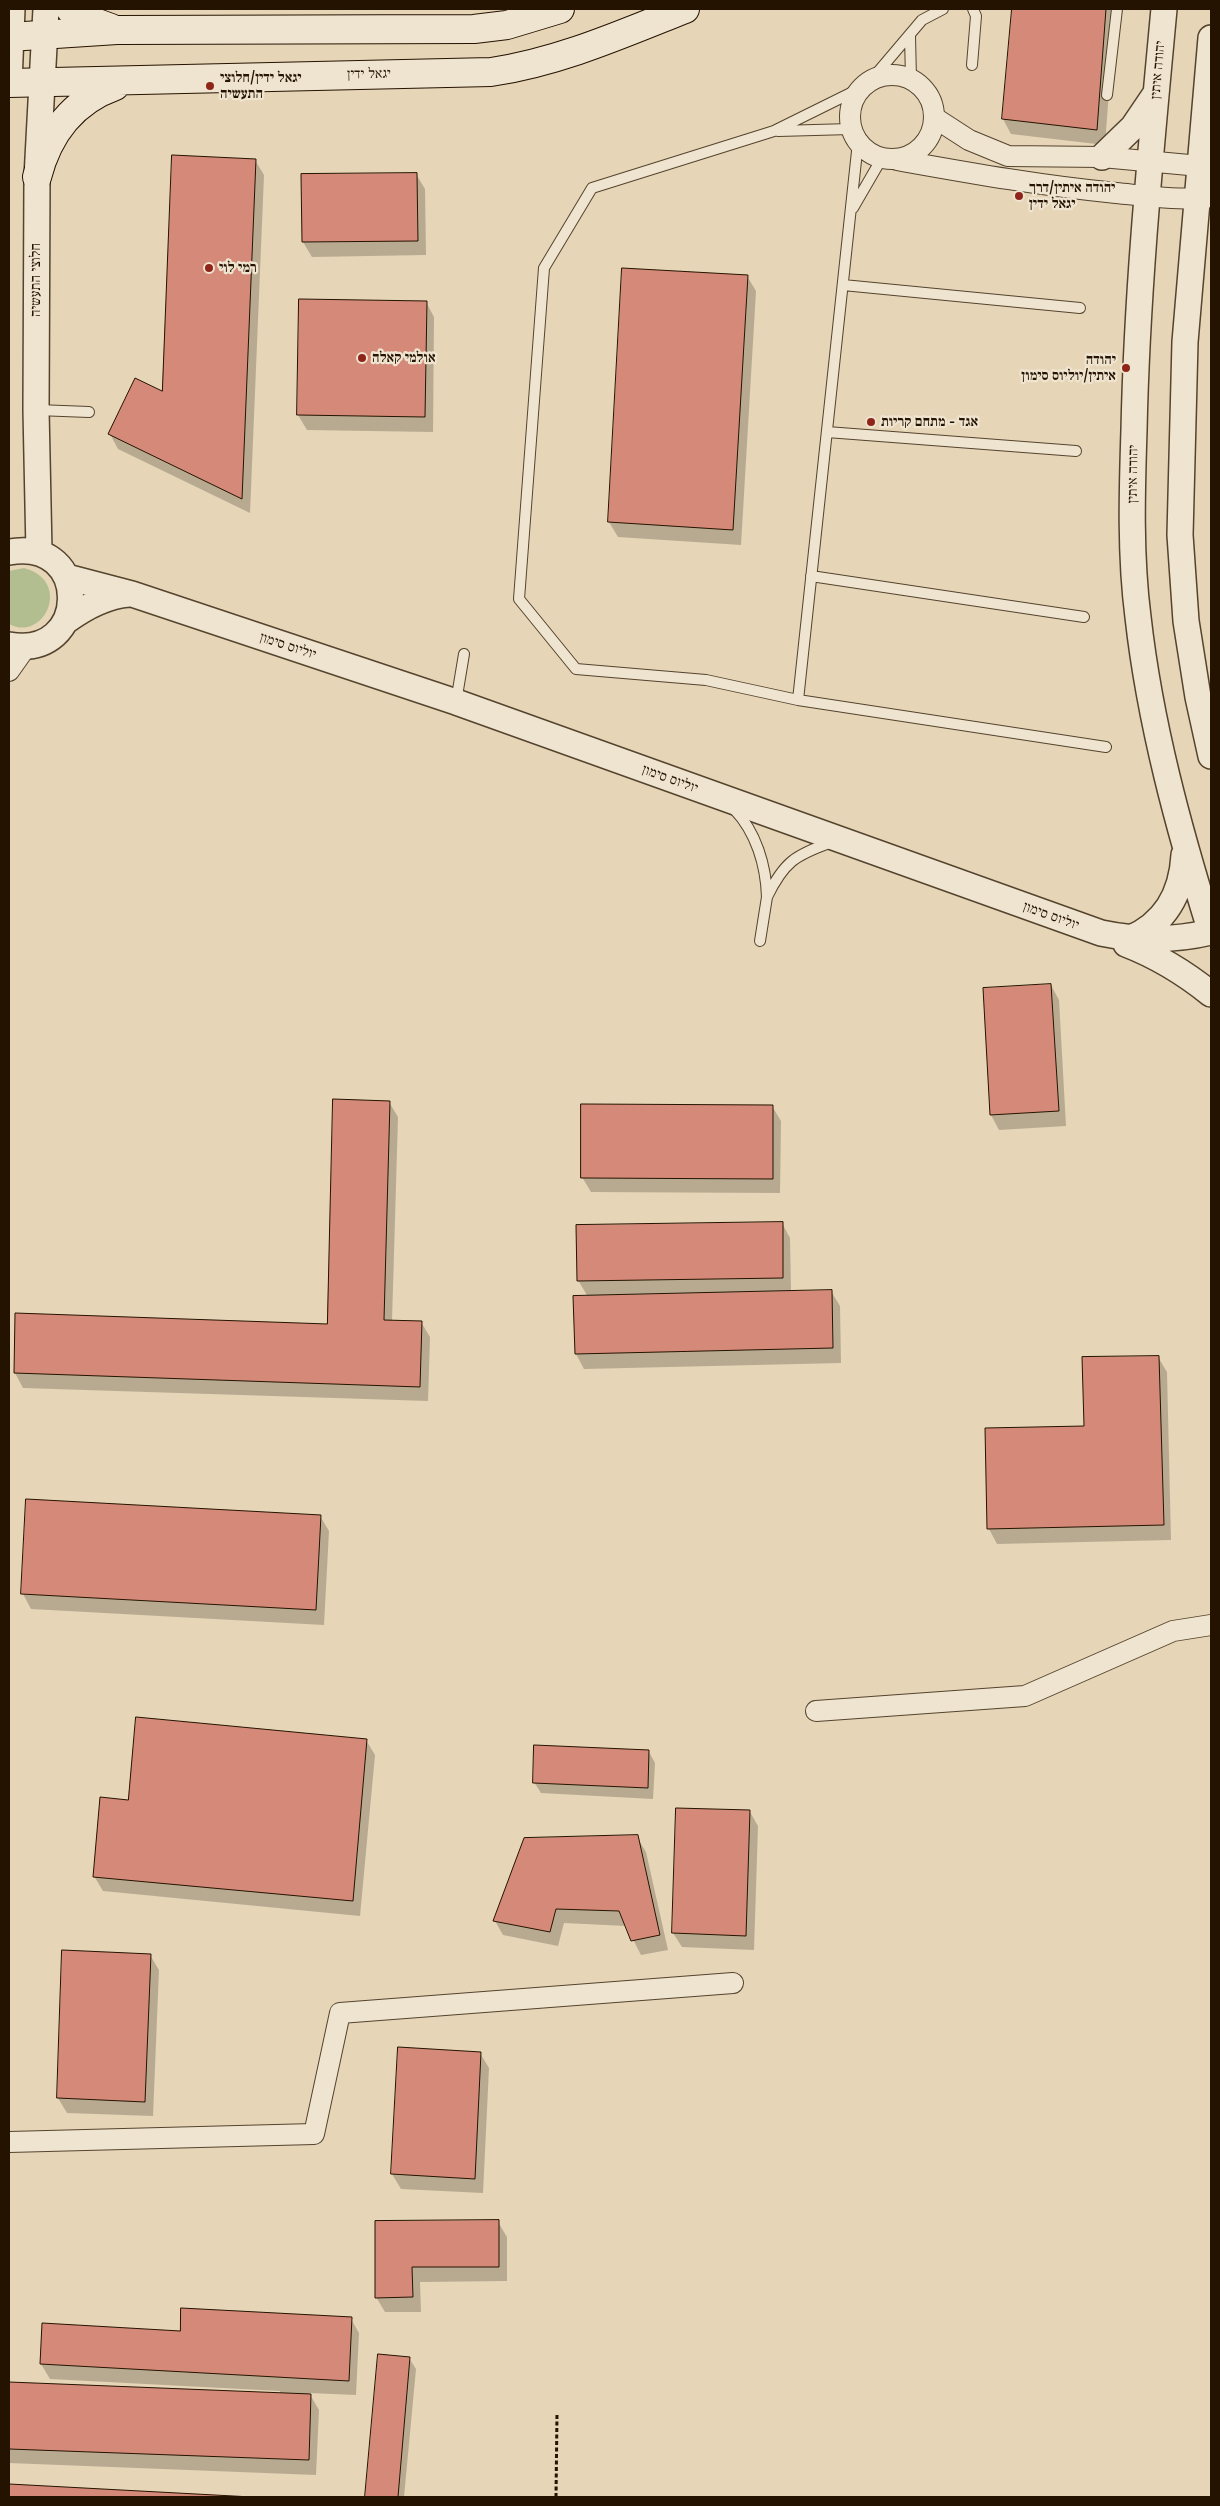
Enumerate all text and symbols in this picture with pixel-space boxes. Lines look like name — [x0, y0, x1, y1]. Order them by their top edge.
street label: יהודה איתין — [1147, 40, 1169, 100]
street label: יגאל ידין — [347, 65, 391, 83]
place label: יגאל ידין/חלוצי התעשיה — [220, 70, 302, 102]
marker: יגאל ידין/חלוצי התעשיה — [204, 80, 216, 92]
place label: יהודה איתין/דרך יגאל ידין — [1029, 180, 1115, 212]
marker: יהודה איתין/דרך יגאל ידין — [1013, 190, 1025, 202]
street label: חלוצי התעשיה — [28, 243, 44, 317]
place label: רמי לוי — [219, 260, 257, 276]
marker: רמי לוי — [203, 262, 215, 274]
place label: אולמי קאלה — [372, 350, 436, 366]
marker: אולמי קאלה — [356, 352, 368, 364]
place label: יהודה איתין/יוליוס סימון — [1021, 352, 1116, 384]
marker: יהודה איתין/יוליוס סימון — [1120, 362, 1132, 374]
place label: אגד - מתחם קריות — [881, 414, 978, 430]
marker: אגד - מתחם קריות — [865, 416, 877, 428]
street label: יהודה איתין — [1124, 445, 1142, 503]
street label: יוליוס סימון — [258, 629, 318, 663]
street label: יוליוס סימון — [640, 761, 700, 797]
street label: יוליוס סימון — [1021, 898, 1081, 934]

